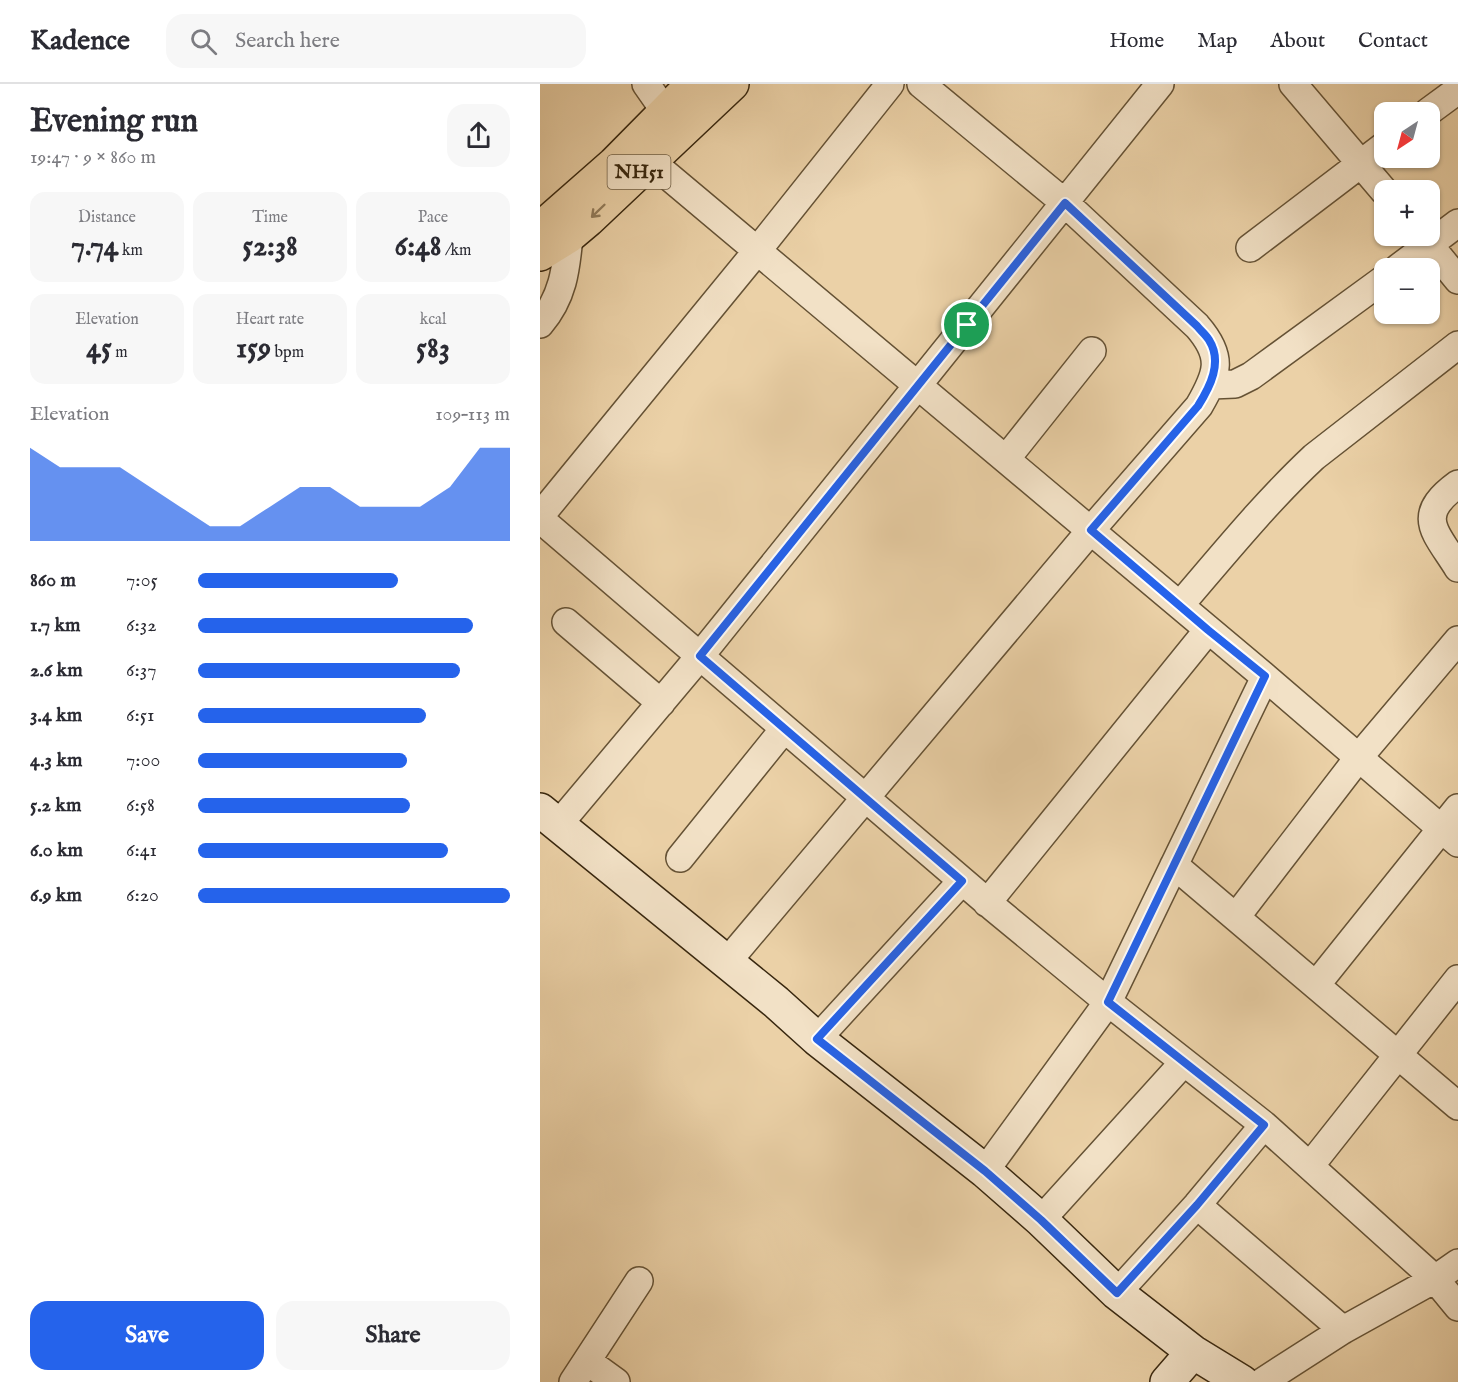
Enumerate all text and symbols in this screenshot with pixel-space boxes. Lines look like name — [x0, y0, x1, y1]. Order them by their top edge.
search box — [166, 14, 586, 68]
text: Kadence — [30, 24, 130, 59]
icon: search — [187, 25, 220, 58]
text: Search here — [235, 27, 340, 55]
text: Home — [1109, 28, 1164, 55]
text: Map — [1197, 28, 1237, 55]
text: About — [1270, 28, 1325, 55]
text: Contact — [1358, 28, 1428, 55]
text: Evening run — [30, 101, 198, 143]
north arrow — [1374, 102, 1440, 168]
map controls — [1374, 102, 1440, 324]
button: share — [447, 104, 510, 167]
text: 19:47 · 9 × 860 m — [30, 145, 156, 170]
road number: NH51 — [608, 155, 670, 189]
button: + — [1374, 180, 1440, 246]
one-way arrow — [591, 203, 606, 217]
text: Distance — [78, 208, 136, 228]
text: Time — [252, 208, 288, 228]
text: Pace — [418, 208, 448, 228]
text: 7.74 — [71, 228, 119, 266]
text: 52:38 — [242, 228, 298, 266]
text: 6:48 — [395, 228, 442, 266]
text: km — [119, 241, 143, 261]
text: /km — [442, 241, 471, 261]
button: − — [1374, 258, 1440, 324]
pin — [941, 299, 992, 350]
icon: arrive — [950, 308, 983, 341]
text: Elevation — [75, 310, 139, 330]
text: Heart rate — [236, 310, 304, 330]
text: kcal — [420, 310, 446, 330]
text: 45 — [86, 330, 112, 368]
text: 159 — [236, 330, 271, 368]
text: 583 — [416, 330, 450, 368]
text: m — [112, 343, 128, 363]
text: bpm — [271, 343, 304, 363]
text: Elevation — [30, 402, 109, 427]
text: 109–113 m — [435, 402, 510, 427]
text: 860 m — [30, 568, 76, 593]
text: 7:05 — [126, 568, 158, 593]
text: 1.7 km — [30, 613, 81, 638]
text: 6:32 — [126, 613, 157, 638]
text: 2.6 km — [30, 658, 83, 683]
text: 6:37 — [126, 658, 157, 683]
text: 3.4 km — [30, 703, 82, 728]
text: 6:51 — [126, 703, 154, 728]
text: 4.3 km — [30, 748, 83, 773]
text: 7:00 — [126, 748, 160, 773]
text: 5.2 km — [30, 793, 81, 818]
text: 6:58 — [126, 793, 155, 818]
text: 6.0 km — [30, 838, 83, 863]
text: 6:41 — [126, 838, 157, 863]
text: 6.9 km — [30, 883, 82, 908]
text: 6:20 — [126, 883, 159, 908]
button: Save — [30, 1301, 264, 1370]
button: Share — [276, 1301, 510, 1370]

